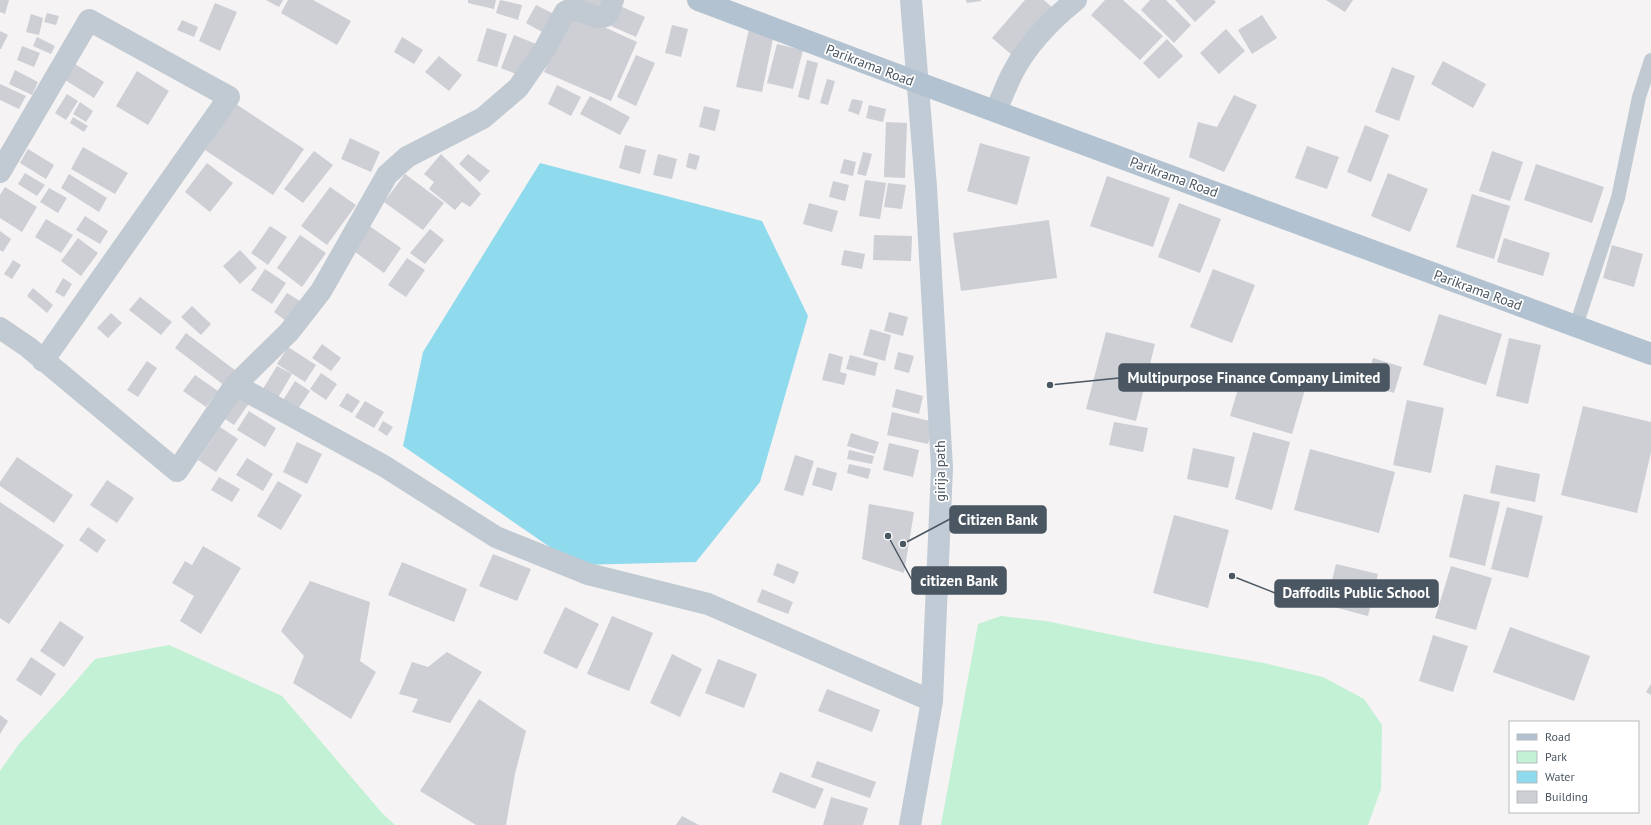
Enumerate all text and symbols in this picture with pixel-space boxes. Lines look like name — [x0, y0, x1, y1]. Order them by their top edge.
street label: Parikrama Road — [823, 40, 917, 90]
street label: Parikrama Road — [1127, 153, 1221, 201]
street label: Parikrama Road — [1431, 266, 1525, 314]
callout: Multipurpose Finance Company Limited — [1119, 364, 1389, 391]
text: Multipurpose Finance Company Limited — [1128, 368, 1380, 387]
street label: girija path — [931, 440, 949, 502]
callout: Citizen Bank — [950, 506, 1046, 533]
text: Citizen Bank — [958, 510, 1039, 529]
callout: citizen Bank — [912, 567, 1006, 594]
text: citizen Bank — [920, 571, 999, 590]
callout: Daffodils Public School — [1275, 580, 1438, 607]
text: Daffodils Public School — [1282, 583, 1430, 602]
legend — [1509, 721, 1639, 813]
text: Road — [1545, 729, 1570, 744]
text: Park — [1545, 749, 1567, 764]
text: Water — [1545, 769, 1575, 784]
text: Building — [1545, 789, 1588, 804]

